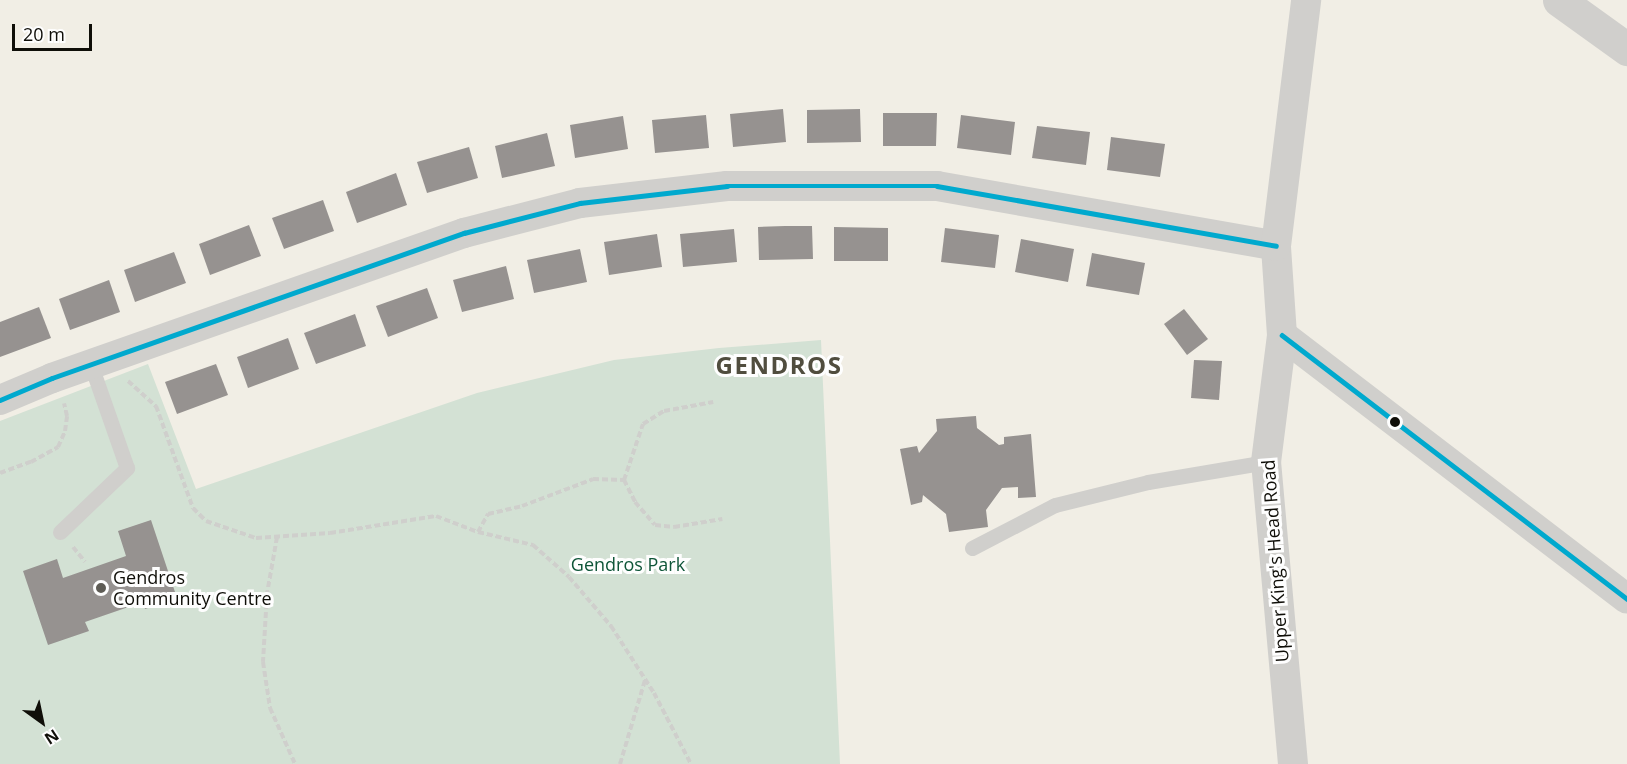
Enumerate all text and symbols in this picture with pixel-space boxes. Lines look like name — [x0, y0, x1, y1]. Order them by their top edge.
scale bar — [15, 12, 94, 50]
text: 20 m — [23, 22, 65, 46]
district label: GENDROS — [716, 351, 842, 379]
unlabelled marker — [1389, 416, 1401, 428]
street label: Upper King's Head Road — [1257, 459, 1293, 663]
park label: Gendros Park — [571, 553, 685, 575]
place label: Gendros Community Centre — [113, 567, 272, 610]
marker: Gendros Community Centre — [94, 581, 108, 595]
north arrow — [12, 692, 72, 752]
text: N — [40, 724, 63, 750]

